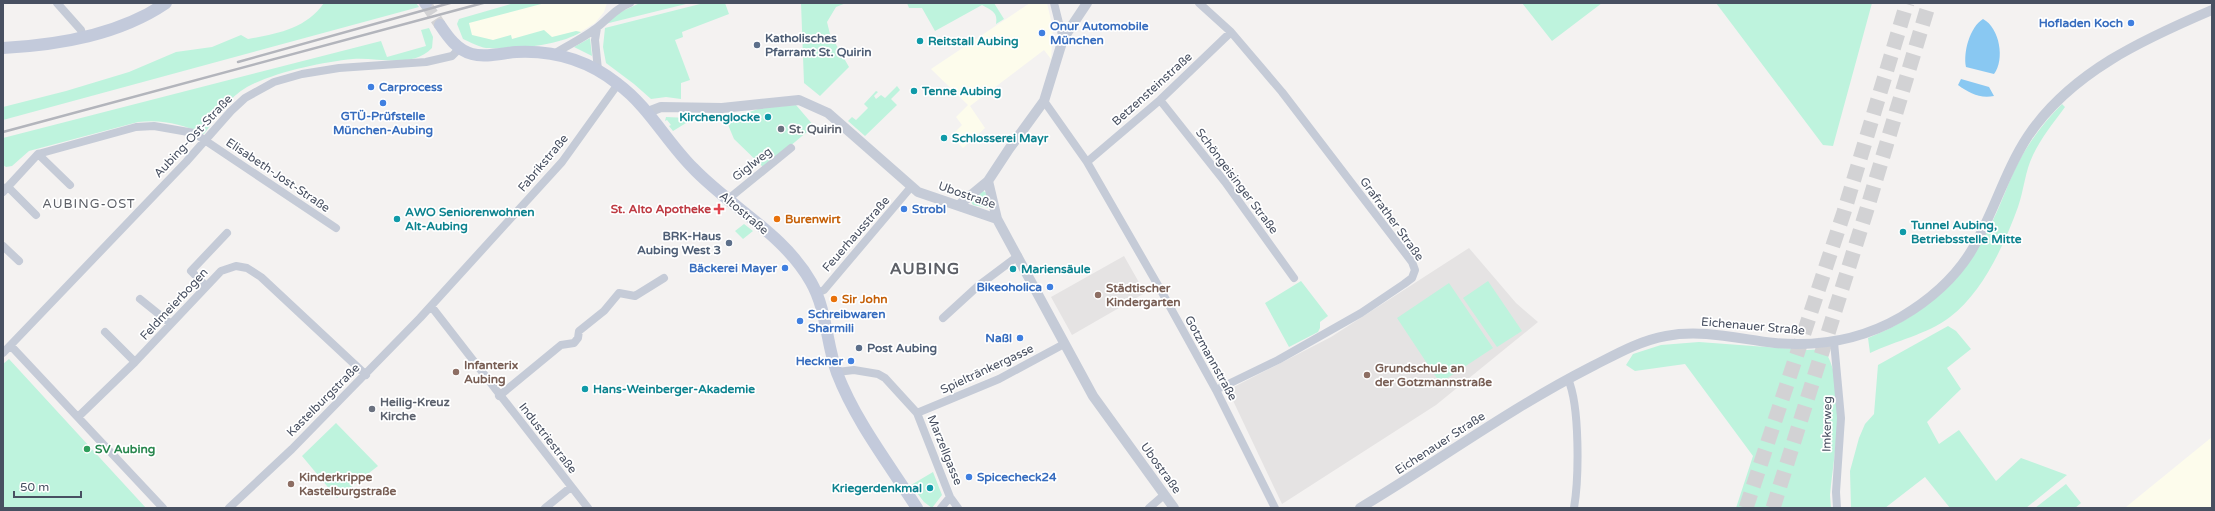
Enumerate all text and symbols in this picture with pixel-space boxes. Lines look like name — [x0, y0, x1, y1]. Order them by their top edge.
place label: Hofladen Koch — [2039, 16, 2123, 30]
marker: Hofladen Koch — [2126, 18, 2136, 28]
place label: Onur Automobile München — [1050, 19, 1149, 47]
marker: Onur Automobile München — [1037, 28, 1047, 38]
place label: Katholisches Pfarramt St. Quirin — [765, 31, 872, 59]
place label: Reitstall Aubing — [928, 34, 1019, 49]
marker: Reitstall Aubing — [915, 36, 925, 46]
marker: Katholisches Pfarramt St. Quirin — [752, 40, 762, 50]
street label: Betzensteinstraße — [1109, 49, 1195, 129]
place label: Carprocess — [379, 80, 443, 95]
marker: Carprocess — [366, 82, 376, 92]
place label: Tenne Aubing — [921, 84, 1001, 99]
marker: Tenne Aubing — [909, 86, 919, 96]
street label: Aubing-Ost-Straße — [151, 92, 235, 180]
marker: GTÜ-Prüfstelle München-Aubing — [378, 98, 388, 108]
place label: GTÜ-Prüfstelle München-Aubing — [333, 109, 433, 138]
place label: Kirchenglocke — [679, 110, 760, 125]
marker: Kirchenglocke — [763, 112, 773, 122]
place label: St. Quirin — [789, 122, 842, 136]
marker: St. Quirin — [776, 124, 786, 134]
street label: Schöngeisinger Straße — [1193, 126, 1281, 237]
street label: Fabrikstraße — [515, 131, 571, 195]
place label: Schlosserei Mayr — [952, 131, 1049, 146]
marker: Schlosserei Mayr — [939, 133, 949, 143]
street label: Elisabeth-Jost-Straße — [223, 135, 333, 215]
street label: Giglweg — [729, 144, 775, 184]
street label: Grafrather Straße — [1357, 175, 1427, 264]
street label: Ubostraße — [937, 179, 998, 211]
street label: Altostraße — [717, 189, 771, 238]
street label: Feuerhausstraße — [820, 193, 893, 274]
district label: AUBING-OST — [42, 196, 136, 212]
place label: St. Alto Apotheke — [611, 202, 711, 217]
place label: Strobl — [912, 202, 946, 216]
marker: St. Alto Apotheke — [714, 204, 724, 214]
marker: Strobl — [899, 204, 909, 214]
place label: AWO Seniorenwohnen Alt-Aubing — [405, 205, 535, 234]
place label: Burenwirt — [785, 212, 841, 226]
marker: AWO Seniorenwohnen Alt-Aubing — [392, 214, 402, 224]
marker: Burenwirt — [772, 214, 782, 224]
place label: Tunnel Aubing, Betriebsstelle Mitte — [1910, 218, 2022, 246]
marker: Tunnel Aubing, Betriebsstelle Mitte — [1898, 227, 1908, 237]
place label: BRK-Haus Aubing West 3 — [637, 229, 721, 258]
marker: BRK-Haus Aubing West 3 — [724, 238, 734, 248]
district label: AUBING — [890, 259, 960, 279]
place label: Bäckerei Mayer — [689, 261, 777, 276]
place label: Mariensäule — [1021, 262, 1091, 276]
marker: Bäckerei Mayer — [780, 263, 790, 273]
marker: Mariensäule — [1008, 264, 1018, 274]
street label: Feldmeierbogen — [137, 265, 211, 343]
place label: Bikeoholica — [977, 280, 1042, 294]
place label: Städtischer Kindergarten — [1106, 281, 1181, 310]
marker: Bikeoholica — [1045, 282, 1055, 292]
marker: Städtischer Kindergarten — [1093, 290, 1103, 300]
place label: Sir John — [842, 292, 888, 306]
marker: Sir John — [829, 294, 839, 304]
place label: Schreibwaren Sharmili — [808, 307, 885, 335]
street label: Gotzmannstraße — [1182, 313, 1240, 403]
street label: Eichenauer Straße — [1701, 314, 1806, 338]
marker: Schreibwaren Sharmili — [795, 316, 805, 326]
place label: Naßl — [985, 331, 1012, 345]
marker: Naßl — [1015, 333, 1025, 343]
place label: Post Aubing — [867, 341, 937, 356]
street label: Spieltränkergasse — [938, 341, 1036, 397]
marker: Post Aubing — [854, 343, 864, 353]
place label: Heckner — [796, 354, 843, 368]
marker: Heckner — [846, 356, 856, 366]
place label: Infanterix Aubing — [464, 358, 519, 387]
street label: Kastelburgstraße — [284, 360, 363, 439]
place label: Grundschule an der Gotzmannstraße — [1375, 361, 1492, 389]
marker: Infanterix Aubing — [451, 367, 461, 377]
marker: Grundschule an der Gotzmannstraße — [1362, 370, 1372, 380]
place label: Hans-Weinberger-Akademie — [593, 382, 755, 397]
marker: Hans-Weinberger-Akademie — [580, 384, 590, 394]
place label: Heilig-Kreuz Kirche — [380, 395, 450, 423]
street label: Imkerweg — [1820, 396, 1834, 452]
street label: Industriestraße — [516, 400, 580, 476]
marker: Heilig-Kreuz Kirche — [367, 404, 377, 414]
street label: Eichenauer Straße — [1393, 409, 1488, 477]
street label: Marzellgasse — [925, 413, 965, 487]
street label: Ubostraße — [1138, 440, 1184, 496]
place label: SV Aubing — [95, 442, 155, 457]
marker: SV Aubing — [82, 444, 92, 454]
place label: Kinderkrippe Kastelburgstraße — [299, 470, 397, 499]
place label: Spicecheck24 — [977, 470, 1057, 485]
marker: Spicecheck24 — [964, 472, 974, 482]
scale bar — [14, 473, 81, 499]
marker: Kinderkrippe Kastelburgstraße — [286, 479, 296, 489]
text: 50 m — [20, 480, 49, 494]
place label: Kriegerdenkmal — [832, 481, 922, 496]
marker: Kriegerdenkmal — [925, 483, 935, 493]

